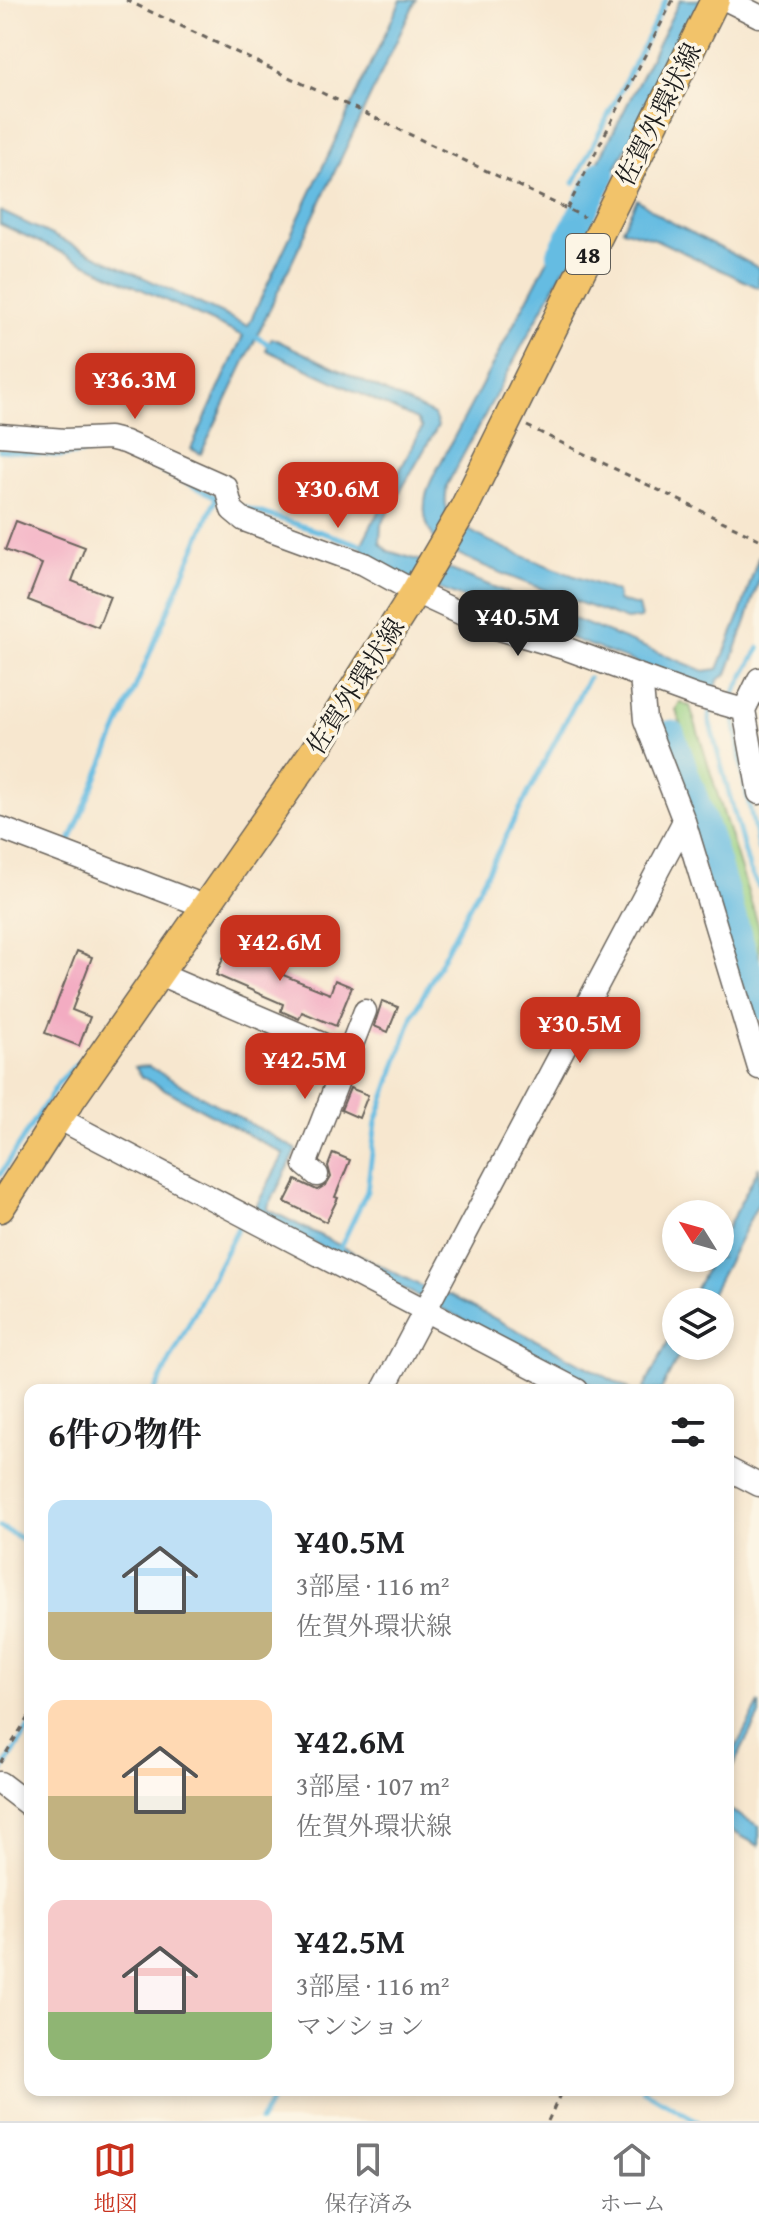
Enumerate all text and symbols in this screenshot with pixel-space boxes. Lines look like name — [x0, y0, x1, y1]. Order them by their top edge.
street label: 佐賀外環状線 — [605, 36, 711, 192]
road number: 48 — [566, 234, 610, 274]
pin: ¥36.3M — [70, 353, 200, 421]
text: ¥36.3M — [93, 359, 177, 398]
pin: ¥30.6M — [273, 462, 403, 530]
text: ¥30.6M — [296, 468, 380, 507]
pin: ¥40.5M — [453, 590, 583, 658]
text: ¥40.5M — [476, 596, 560, 635]
street label: 佐賀外環状線 — [296, 610, 414, 762]
pin: ¥42.6M — [215, 915, 345, 983]
text: ¥42.6M — [238, 921, 322, 960]
pin: ¥30.5M — [515, 997, 645, 1065]
text: ¥30.5M — [538, 1003, 622, 1042]
pin: ¥42.5M — [240, 1033, 370, 1101]
text: ¥42.5M — [263, 1039, 347, 1078]
north arrow — [662, 1200, 734, 1272]
map controls — [662, 1200, 734, 1360]
button: layers — [662, 1288, 734, 1360]
text: 6件の物件 — [48, 1409, 202, 1458]
icon: filters — [666, 1410, 710, 1454]
text: ¥40.5M — [296, 1516, 405, 1565]
icon: home — [112, 1532, 208, 1628]
text: 3部屋 · 116 m² — [296, 1566, 450, 1605]
text: 佐賀外環状線 — [296, 1606, 452, 1645]
text: ¥42.6M — [296, 1716, 405, 1765]
icon: home — [112, 1732, 208, 1828]
text: 3部屋 · 107 m² — [296, 1766, 450, 1805]
text: 佐賀外環状線 — [296, 1806, 452, 1845]
text: ¥42.5M — [296, 1916, 405, 1965]
icon: home — [112, 1932, 208, 2028]
text: 3部屋 · 116 m² — [296, 1966, 450, 2005]
text: マンション — [296, 2006, 425, 2045]
tab: 地図 — [93, 2138, 138, 2219]
tab: 保存済み — [324, 2138, 413, 2219]
tab: ホーム — [599, 2138, 666, 2219]

